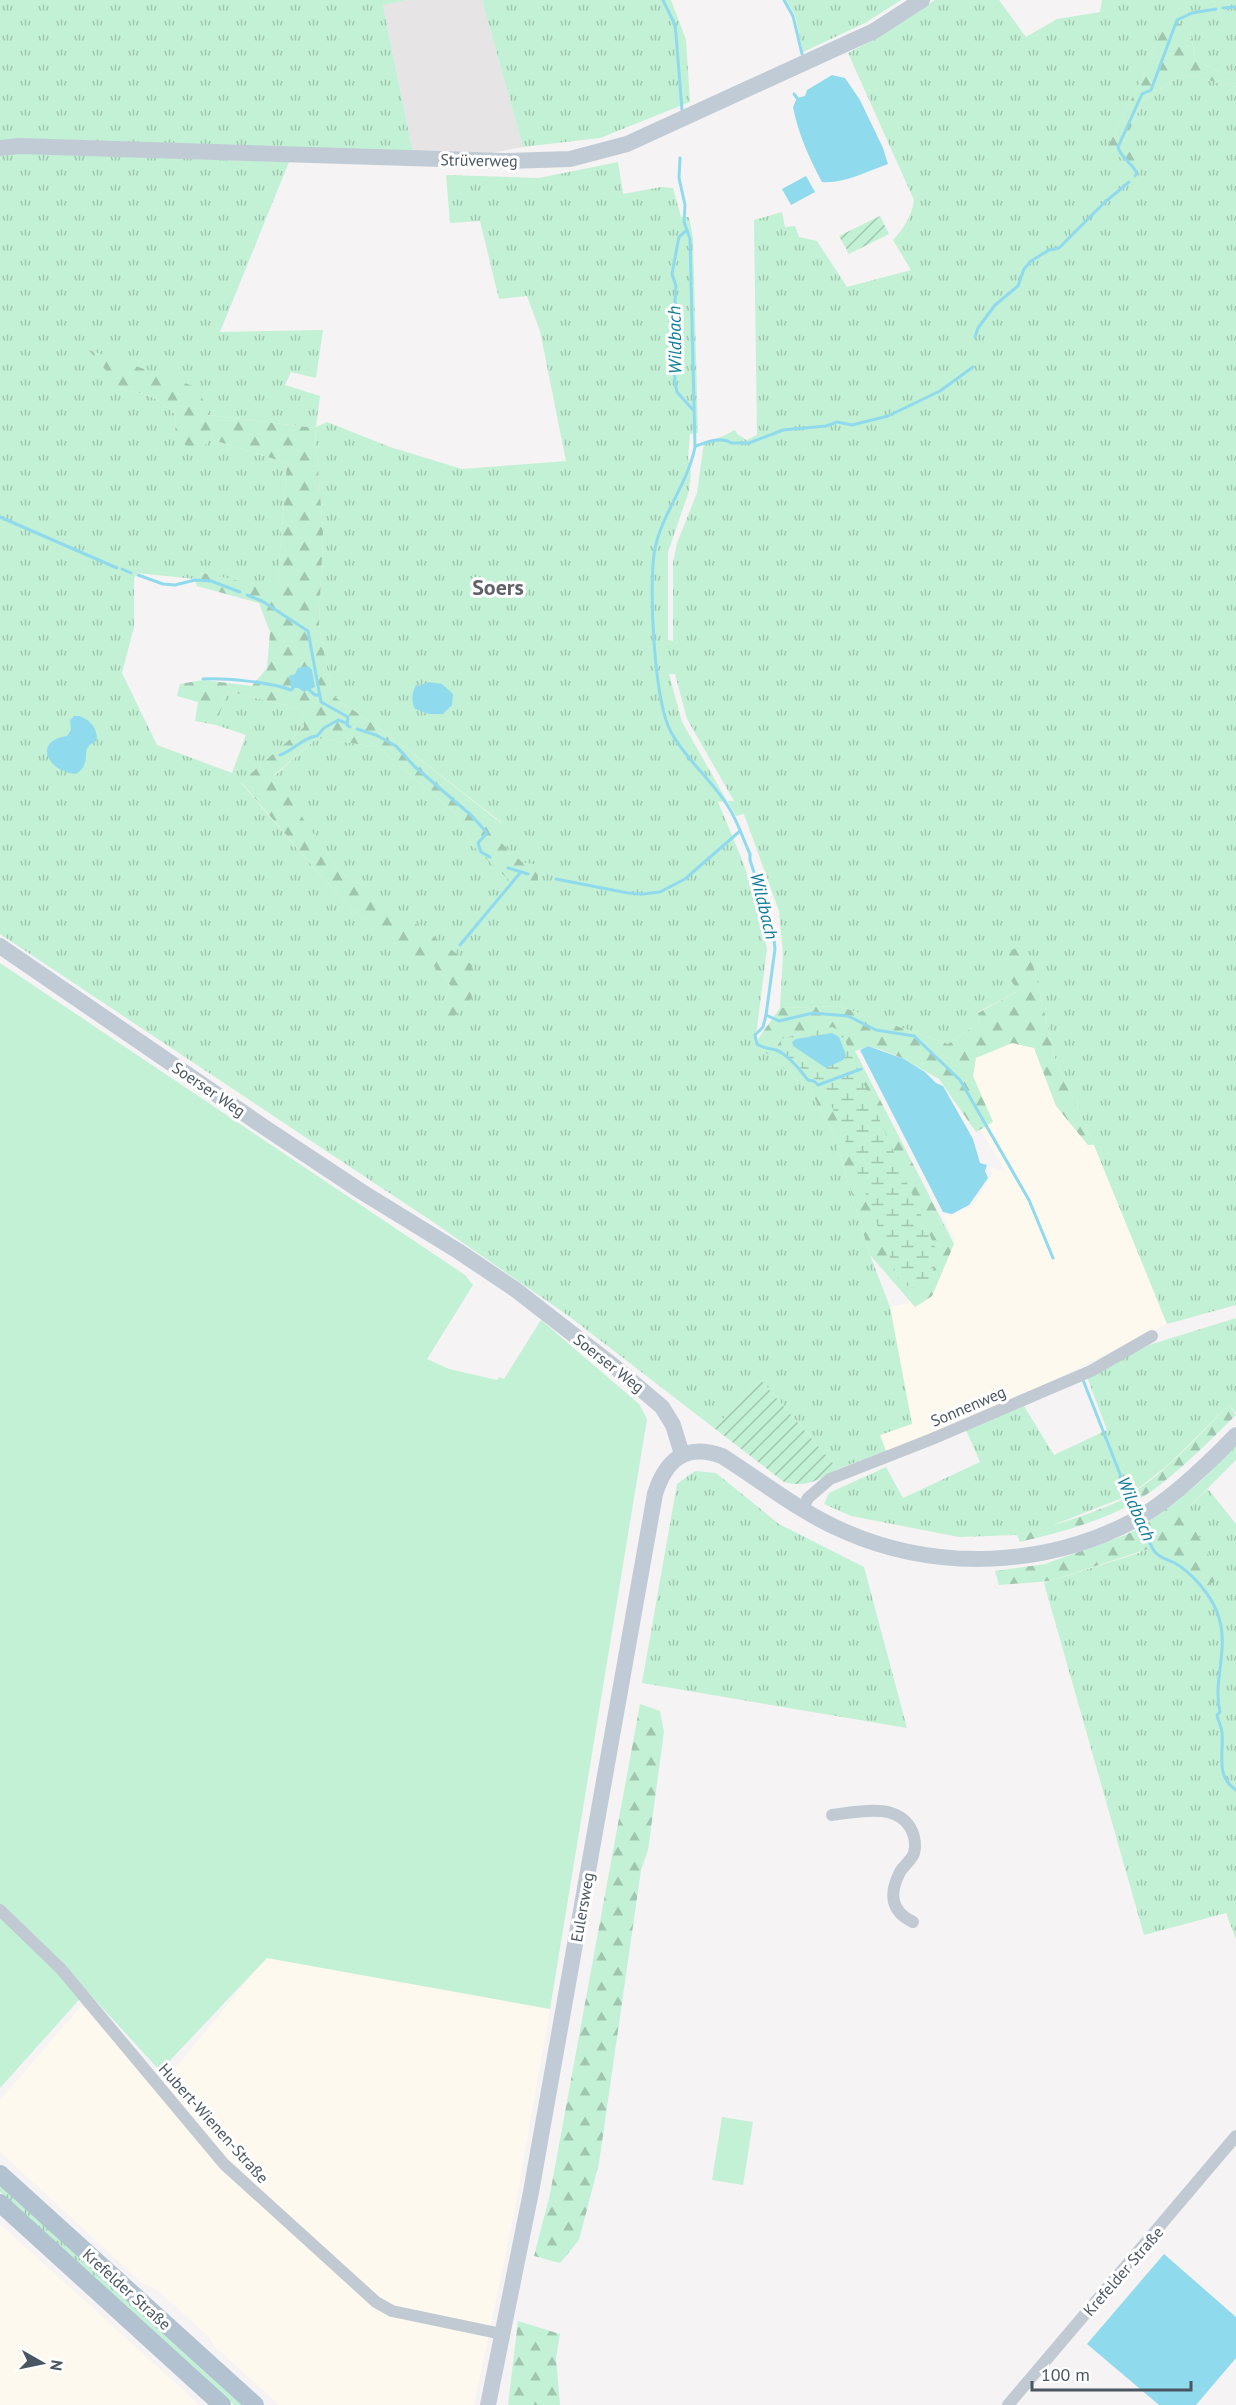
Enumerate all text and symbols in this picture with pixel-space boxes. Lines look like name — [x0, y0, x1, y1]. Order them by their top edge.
street label: Strüverweg — [440, 149, 518, 171]
water label: Wildbach — [662, 306, 687, 374]
district label: Soers — [472, 573, 524, 601]
water label: Wildbach — [745, 870, 784, 942]
street label: Soerser Weg — [169, 1057, 249, 1121]
street label: Soerser Weg — [570, 1329, 648, 1397]
street label: Sonnenweg — [927, 1381, 1009, 1431]
water label: Wildbach — [1112, 1473, 1161, 1545]
street label: Eulersweg — [566, 1871, 598, 1943]
street label: Hubert-Wienen-Straße — [155, 2059, 273, 2187]
street label: Krefelder Straße — [1079, 2222, 1167, 2320]
street label: Krefelder Straße — [79, 2244, 175, 2334]
north arrow — [12, 2333, 72, 2393]
scale bar — [1032, 2354, 1191, 2392]
text: N — [46, 2359, 68, 2372]
text: 100 m — [1041, 2363, 1090, 2386]

